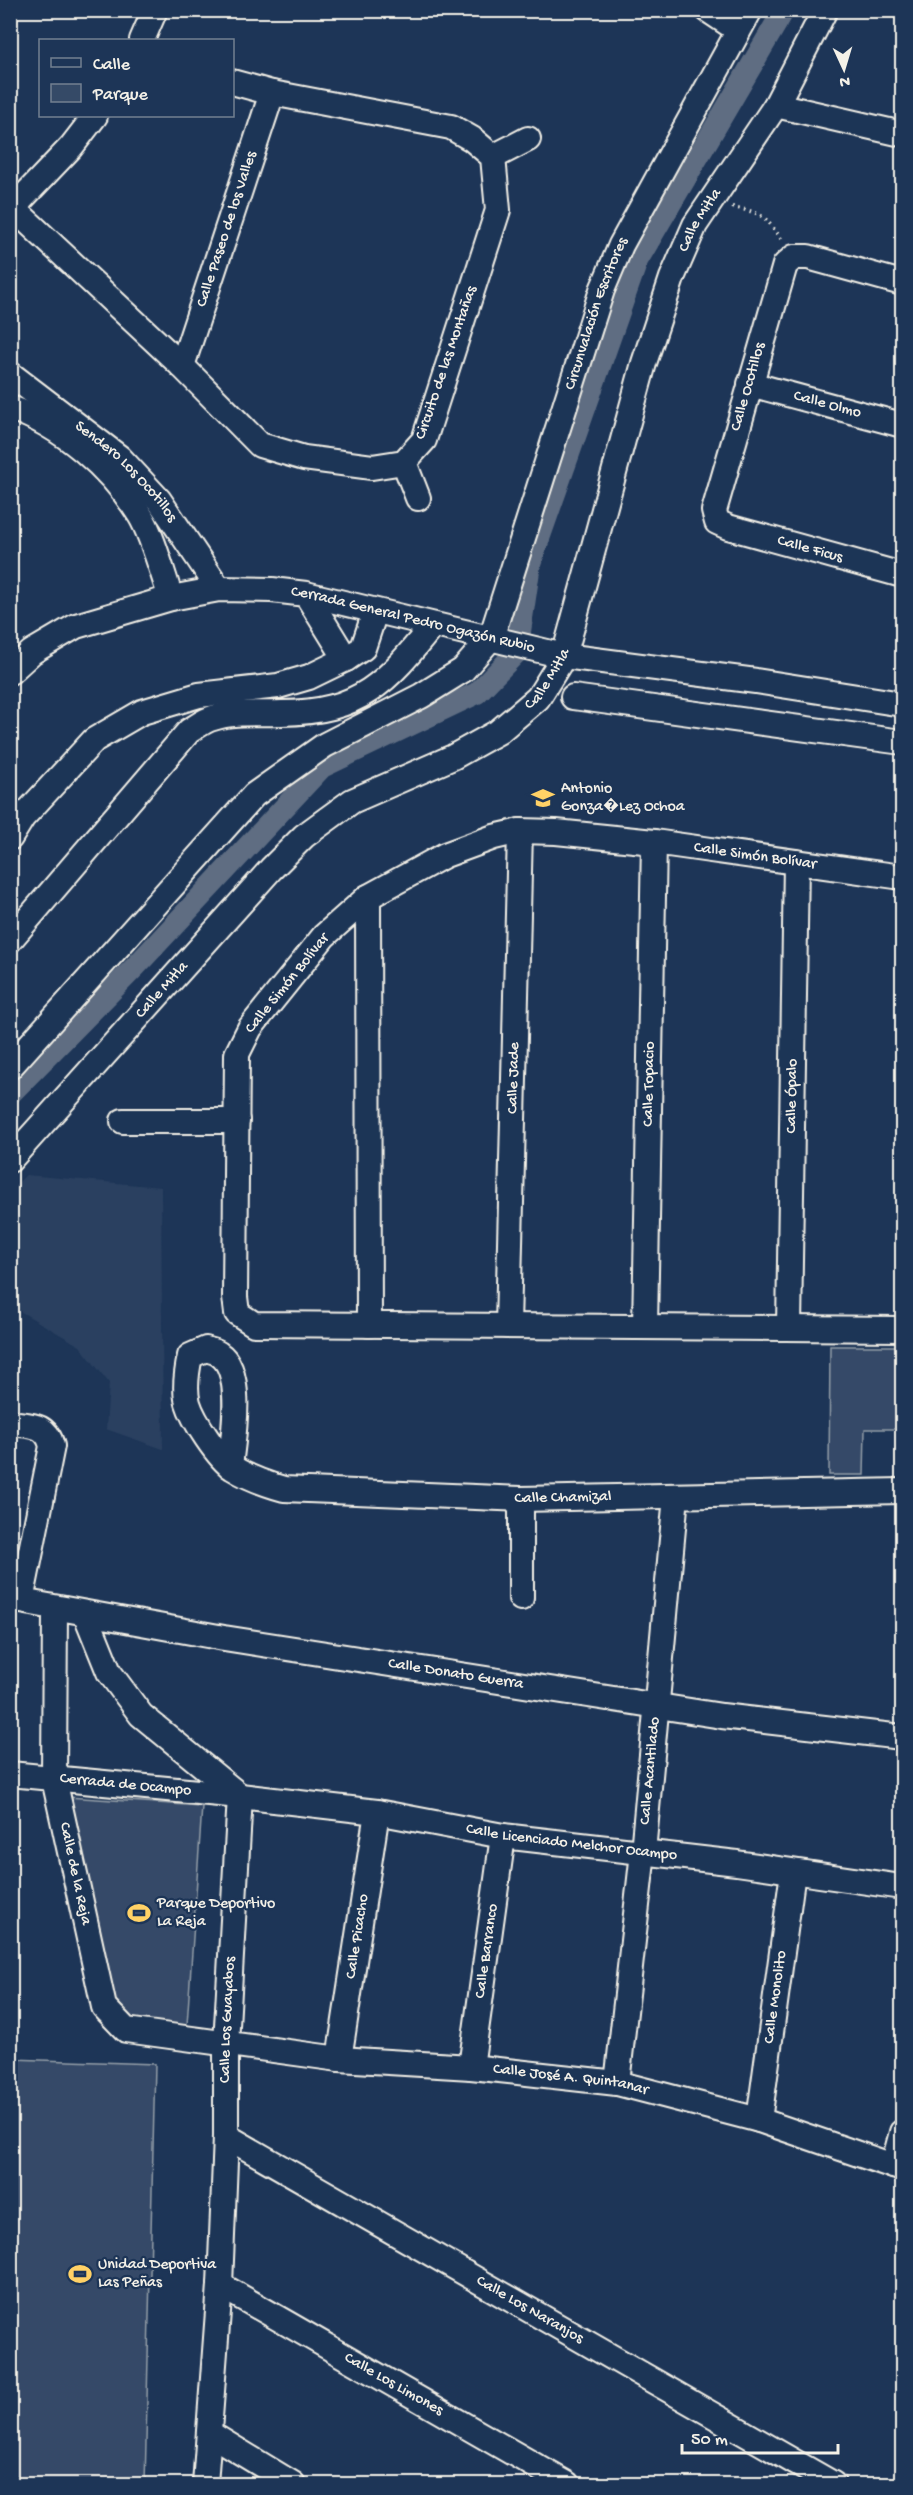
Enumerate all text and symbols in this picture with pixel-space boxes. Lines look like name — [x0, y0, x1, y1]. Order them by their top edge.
legend — [39, 39, 234, 117]
north arrow — [814, 39, 874, 99]
text: Calle — [93, 55, 131, 76]
text: N — [838, 71, 851, 90]
text: Parque — [92, 85, 149, 106]
street label: Calle Paseo de los Valles — [193, 148, 262, 309]
street label: Calle Mitla — [675, 184, 727, 255]
street label: Circunvalación Escritores — [561, 233, 633, 392]
street label: Circuito de las Montañas — [412, 283, 483, 442]
street label: Calle Ocotillos — [727, 339, 771, 433]
street label: Calle Olmo — [791, 387, 863, 423]
street label: Sendero Los Ocotillos — [71, 417, 181, 527]
street label: Calle Ficus — [775, 531, 846, 568]
street label: Cerrada General Pedro Ogazón Rubio — [290, 583, 537, 658]
street label: Calle Mitla — [521, 646, 575, 714]
place label: Antonio Gonza�Lez Ochoa — [561, 780, 686, 817]
school or university icon: Antonio Gonza�Lez Ochoa — [530, 785, 556, 811]
street label: Calle Simón Bolívar — [692, 839, 819, 875]
street label: Calle Simón Bolívar — [242, 929, 335, 1038]
street label: Calle Mitla — [132, 957, 193, 1023]
street label: Calle Jade — [504, 1041, 524, 1114]
street label: Calle Topacio — [639, 1041, 660, 1127]
street label: Calle Ópalo — [782, 1058, 803, 1134]
street label: Calle Chamizal — [514, 1488, 612, 1509]
street label: Calle Donato Guerra — [387, 1654, 526, 1694]
street label: Calle Acantilado — [636, 1716, 665, 1826]
street label: Cerrada de Ocampo — [59, 1769, 192, 1801]
street label: Calle Licenciado Melchor Ocampo — [464, 1820, 678, 1866]
street label: Calle de la Reja — [54, 1821, 95, 1928]
street label: Calle Picacho — [342, 1893, 374, 1980]
place label: Parque Deportivo La Reja — [156, 1895, 275, 1932]
sports icon: Parque Deportivo La Reja — [126, 1900, 152, 1926]
street label: Calle Barranco — [471, 1903, 503, 2000]
street label: Calle Monolito — [760, 1949, 792, 2045]
street label: Calle Los Guayabos — [216, 1955, 240, 2083]
street label: Calle José A. Quintanar — [492, 2060, 652, 2101]
place label: Unidad Deportiva Las Peñas — [98, 2256, 217, 2293]
sports icon: Unidad Deportiva Las Peñas — [67, 2261, 93, 2287]
street label: Calle Los Naranjos — [472, 2272, 588, 2349]
street label: Calle Los Limones — [340, 2349, 447, 2421]
scale bar — [682, 2417, 838, 2455]
text: 50 m — [691, 2430, 728, 2451]

